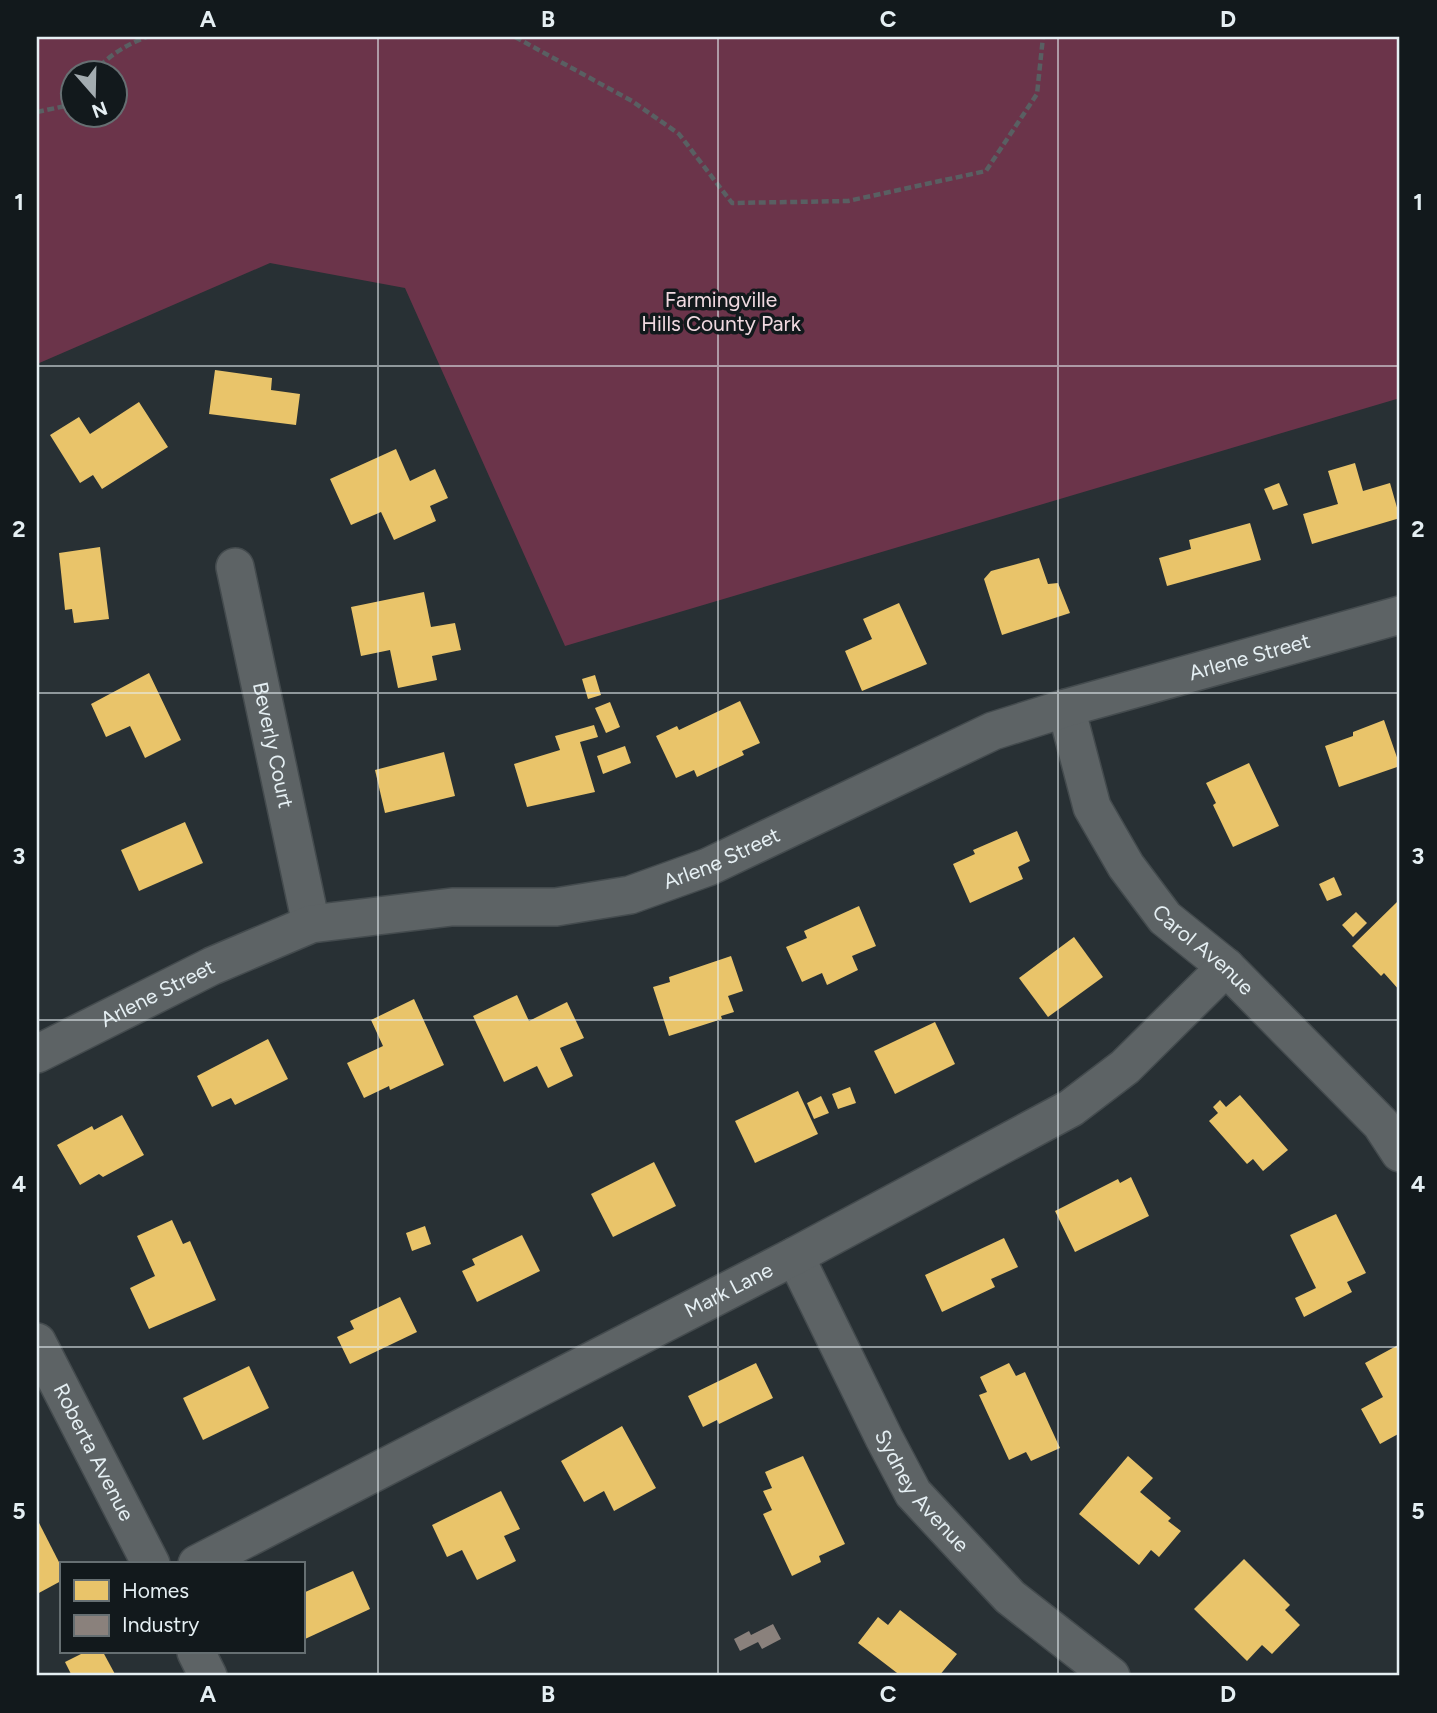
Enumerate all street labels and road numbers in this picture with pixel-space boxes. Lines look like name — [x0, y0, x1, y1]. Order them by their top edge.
street label: Arlene Street — [1186, 628, 1313, 685]
street label: Beverly Court — [248, 680, 299, 810]
street label: Arlene Street — [660, 822, 784, 894]
street label: Carol Avenue — [1147, 899, 1259, 1000]
street label: Arlene Street — [96, 954, 219, 1032]
street label: Mark Lane — [680, 1257, 777, 1323]
street label: Roberta Avenue — [48, 1379, 140, 1525]
street label: Sydney Avenue — [870, 1425, 975, 1557]

